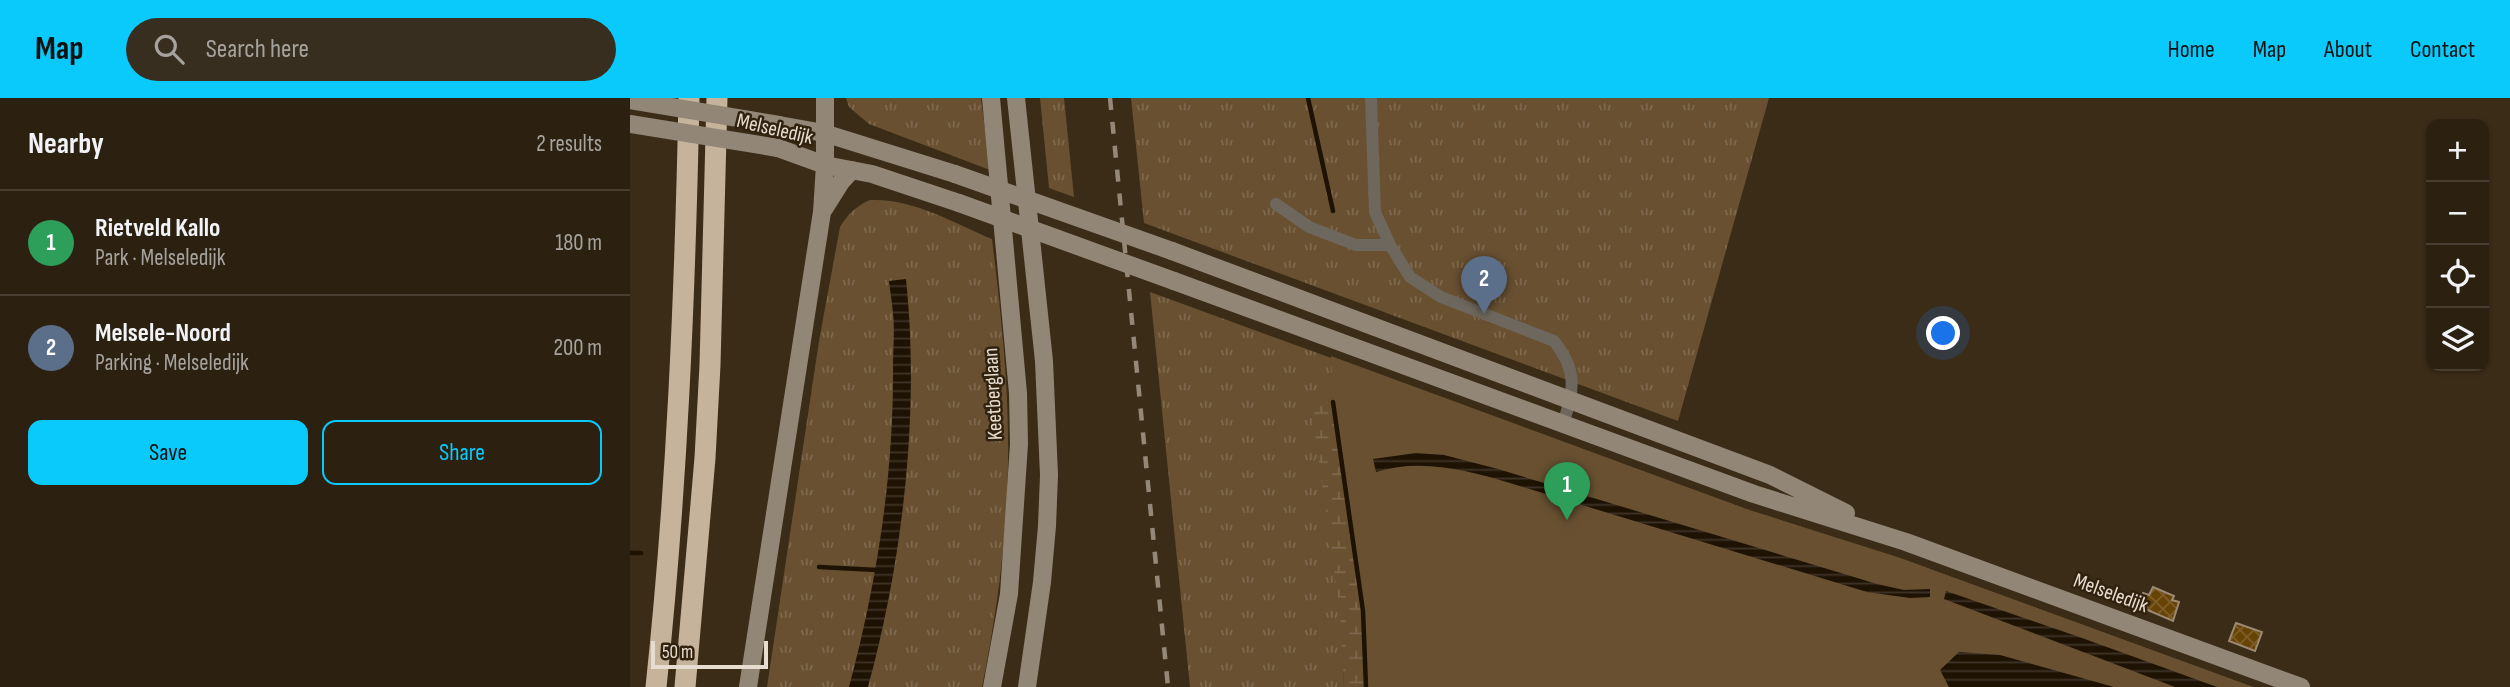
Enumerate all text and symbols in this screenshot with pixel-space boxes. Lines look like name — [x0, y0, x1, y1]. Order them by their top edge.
search box — [126, 18, 616, 81]
text: Map — [35, 29, 84, 69]
icon: search — [150, 30, 188, 68]
text: Search here — [206, 34, 309, 65]
text: Home — [2167, 35, 2215, 64]
text: Map — [2253, 35, 2286, 64]
text: About — [2324, 35, 2372, 64]
text: Contact — [2410, 35, 2475, 64]
street label: Melseledijk — [734, 108, 816, 150]
map controls — [2426, 119, 2489, 371]
button: + — [2426, 119, 2489, 182]
text: Nearby — [28, 126, 104, 162]
text: 2 results — [536, 130, 602, 158]
button: − — [2426, 182, 2489, 245]
text: Rietveld Kallo — [95, 213, 220, 244]
text: 1 — [46, 229, 56, 257]
text: 180 m — [555, 229, 602, 257]
text: Park · Melseledijk — [95, 244, 226, 272]
button: locate — [2426, 245, 2489, 308]
pin: 2 — [1461, 256, 1507, 314]
button: layers — [2426, 308, 2489, 371]
your location — [1926, 316, 1960, 350]
text: Melsele-Noord — [95, 318, 231, 349]
text: 2 — [46, 334, 56, 362]
text: 200 m — [554, 334, 602, 362]
street label: Keetberglaan — [978, 347, 1008, 441]
text: Parking · Melseledijk — [95, 349, 249, 377]
button: Save — [28, 420, 308, 485]
button: Share — [322, 420, 602, 485]
pin: 1 — [1544, 462, 1590, 520]
street label: Melseledijk — [2070, 568, 2152, 618]
scale bar — [651, 638, 768, 670]
text: 50 m — [662, 641, 693, 664]

